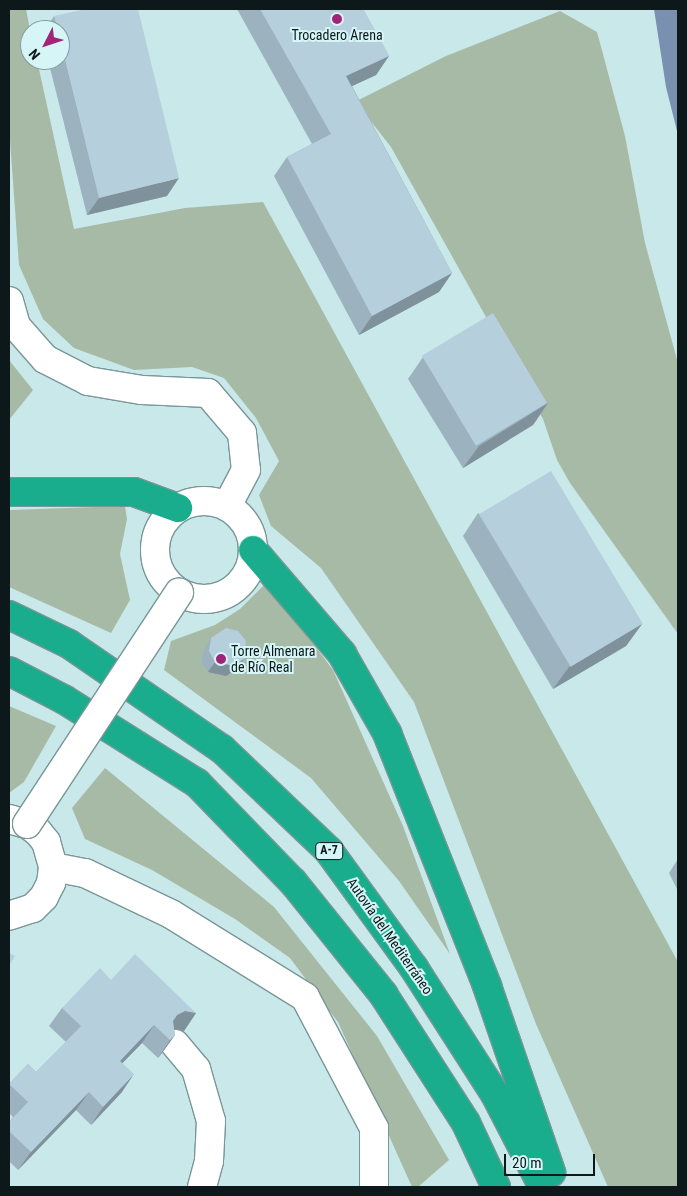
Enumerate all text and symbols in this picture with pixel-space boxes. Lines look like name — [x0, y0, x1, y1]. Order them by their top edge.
marker: Trocadero Arena — [331, 13, 343, 25]
north arrow — [20, 20, 70, 70]
place label: Trocadero Arena — [291, 27, 383, 43]
text: N — [26, 46, 43, 63]
place label: Torre Almenara de Río Real — [231, 643, 315, 676]
marker: Torre Almenara de Río Real — [215, 653, 227, 665]
road number: A-7 — [314, 841, 344, 860]
street label: Autovía del Mediterráneo — [343, 875, 437, 997]
scale bar — [507, 1144, 598, 1176]
text: 20 m — [512, 1154, 542, 1172]

